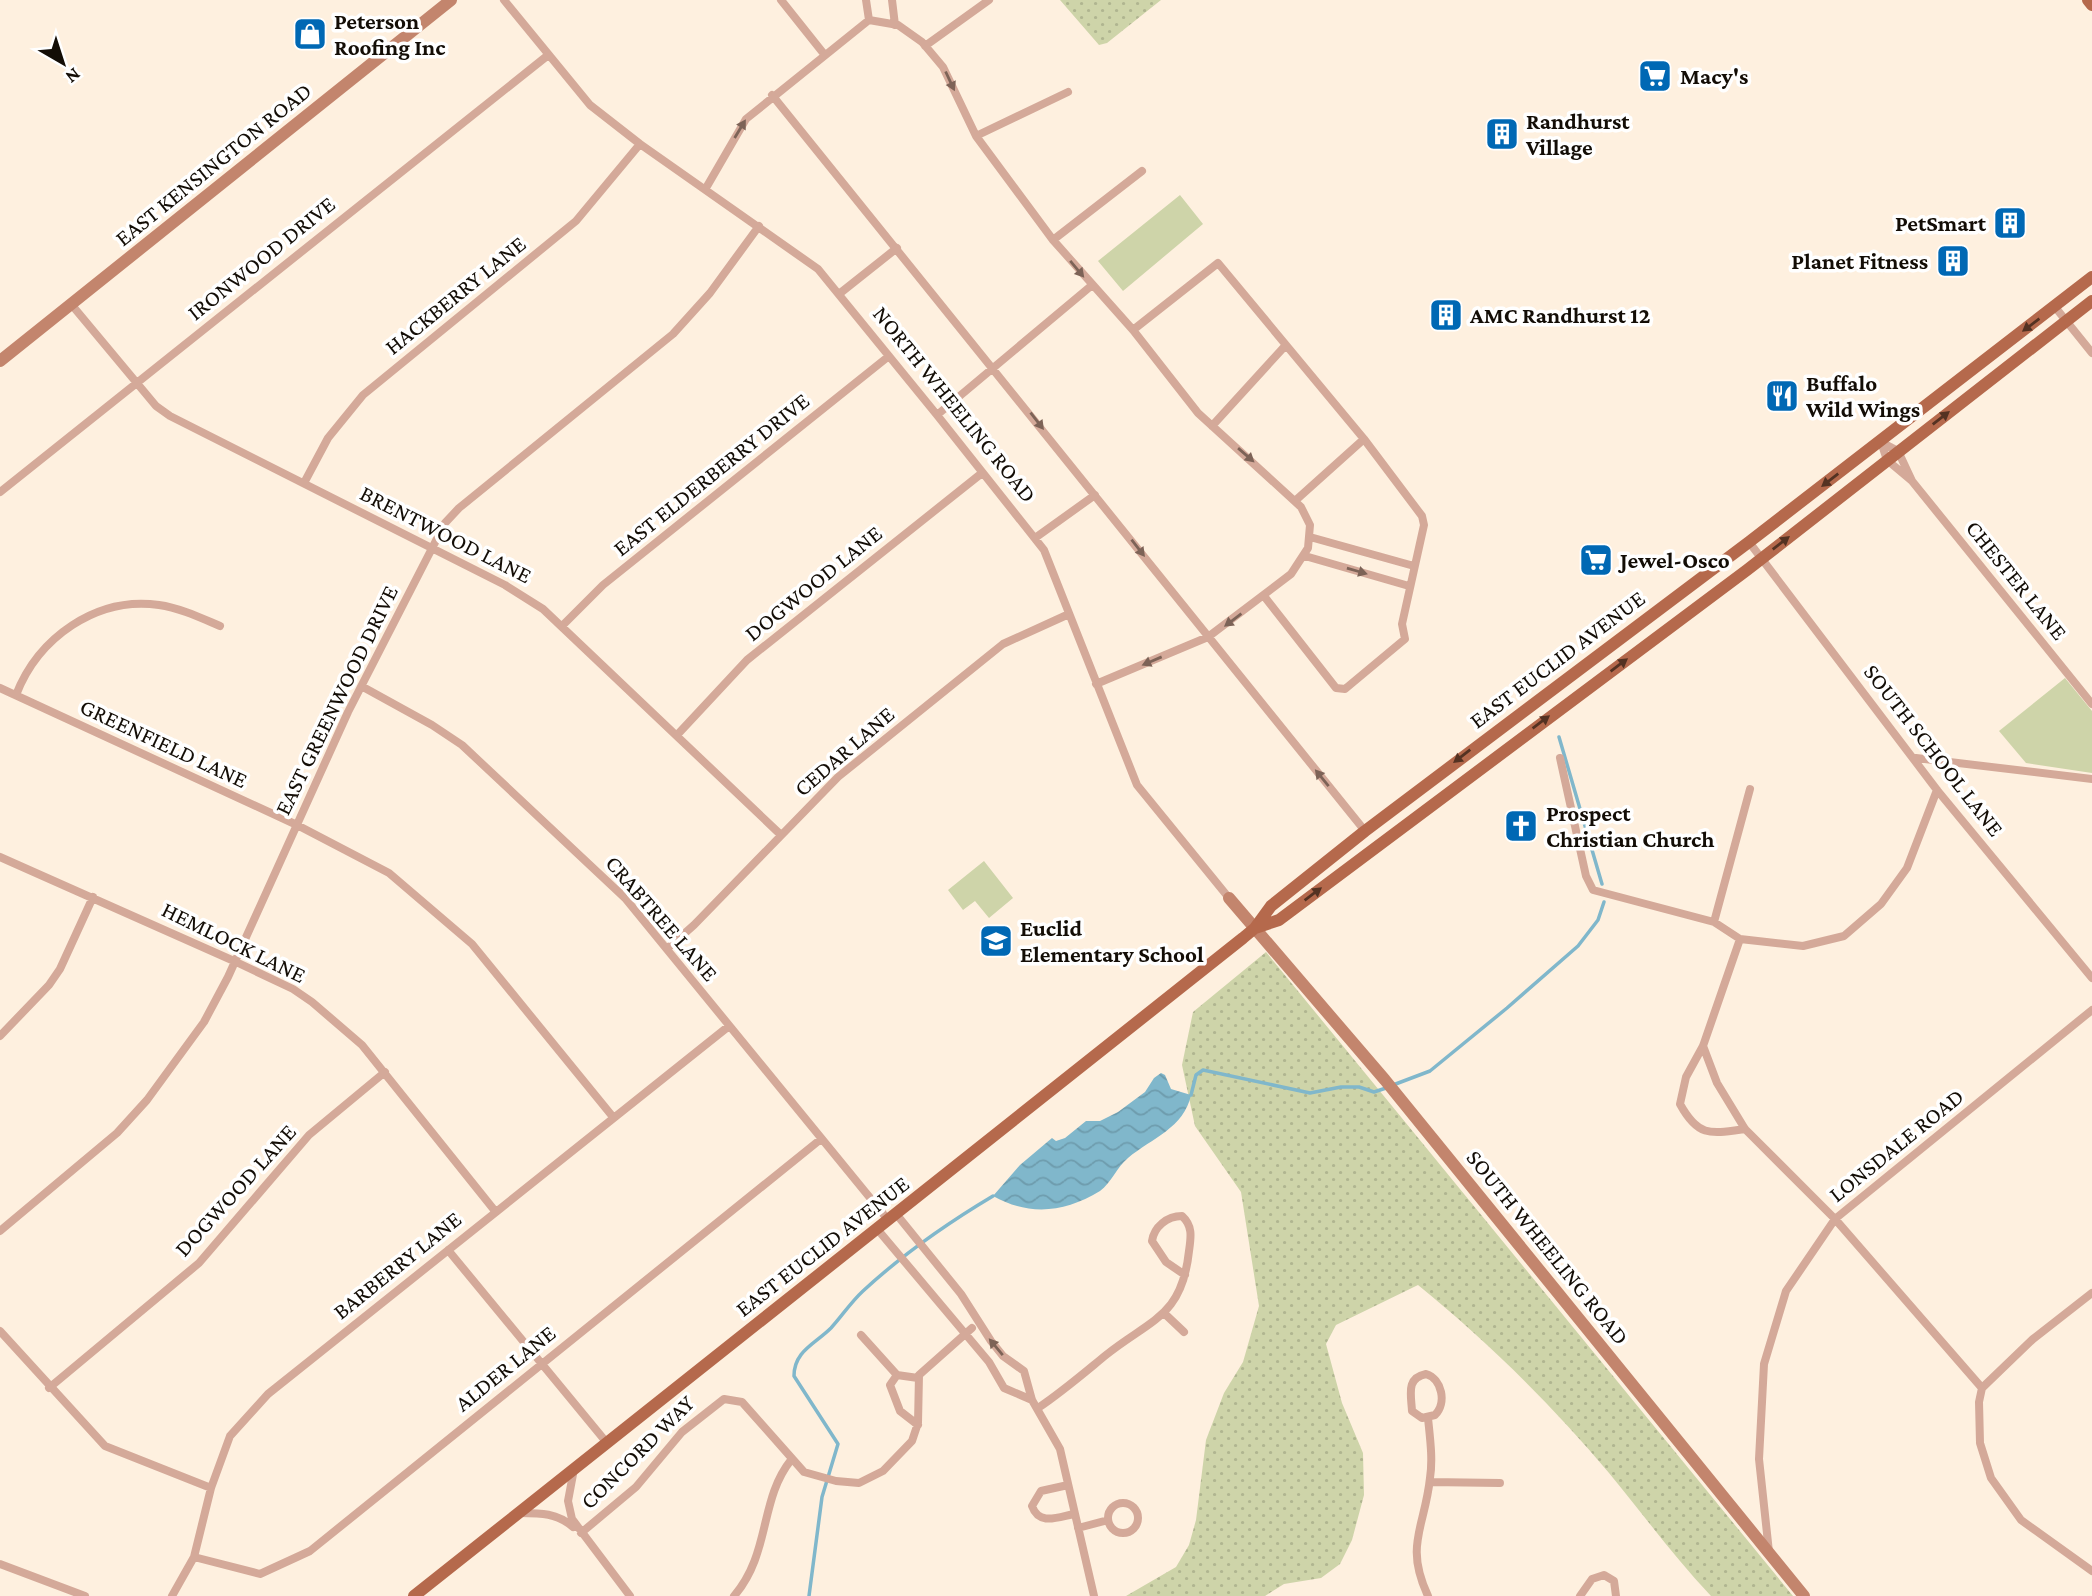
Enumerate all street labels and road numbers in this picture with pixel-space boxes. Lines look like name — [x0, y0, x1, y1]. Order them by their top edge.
street label: EAST KENSINGTON ROAD — [110, 77, 316, 251]
street label: IRONWOOD DRIVE — [182, 191, 340, 325]
street label: HACKBERRY LANE — [379, 230, 531, 360]
street label: NORTH WHEELING ROAD — [868, 301, 1042, 507]
street label: EAST ELDERBERRY DRIVE — [608, 387, 814, 561]
street label: BRENTWOOD LANE — [356, 480, 536, 588]
street label: CHESTER LANE — [1961, 515, 2073, 645]
street label: DOGWOOD LANE — [739, 520, 887, 646]
street label: EAST GREENWOOD DRIVE — [269, 581, 403, 819]
street label: EAST EUCLID AVENUE — [1464, 585, 1650, 733]
street label: SOUTH SCHOOL LANE — [1859, 659, 2009, 841]
street label: GREENFIELD LANE — [76, 693, 252, 793]
street label: CEDAR LANE — [789, 701, 899, 801]
street label: CRABTREE LANE — [600, 850, 724, 986]
street label: HEMLOCK LANE — [158, 896, 310, 988]
street label: LONSDALE ROAD — [1824, 1083, 1968, 1207]
street label: DOGWOOD LANE — [169, 1119, 301, 1261]
street label: SOUTH WHEELING ROAD — [1461, 1144, 1635, 1350]
street label: EAST EUCLID AVENUE — [730, 1170, 914, 1322]
street label: BARBERRY LANE — [328, 1206, 466, 1324]
street label: ALDER LANE — [450, 1320, 560, 1416]
street label: CONCORD WAY — [575, 1389, 700, 1514]

